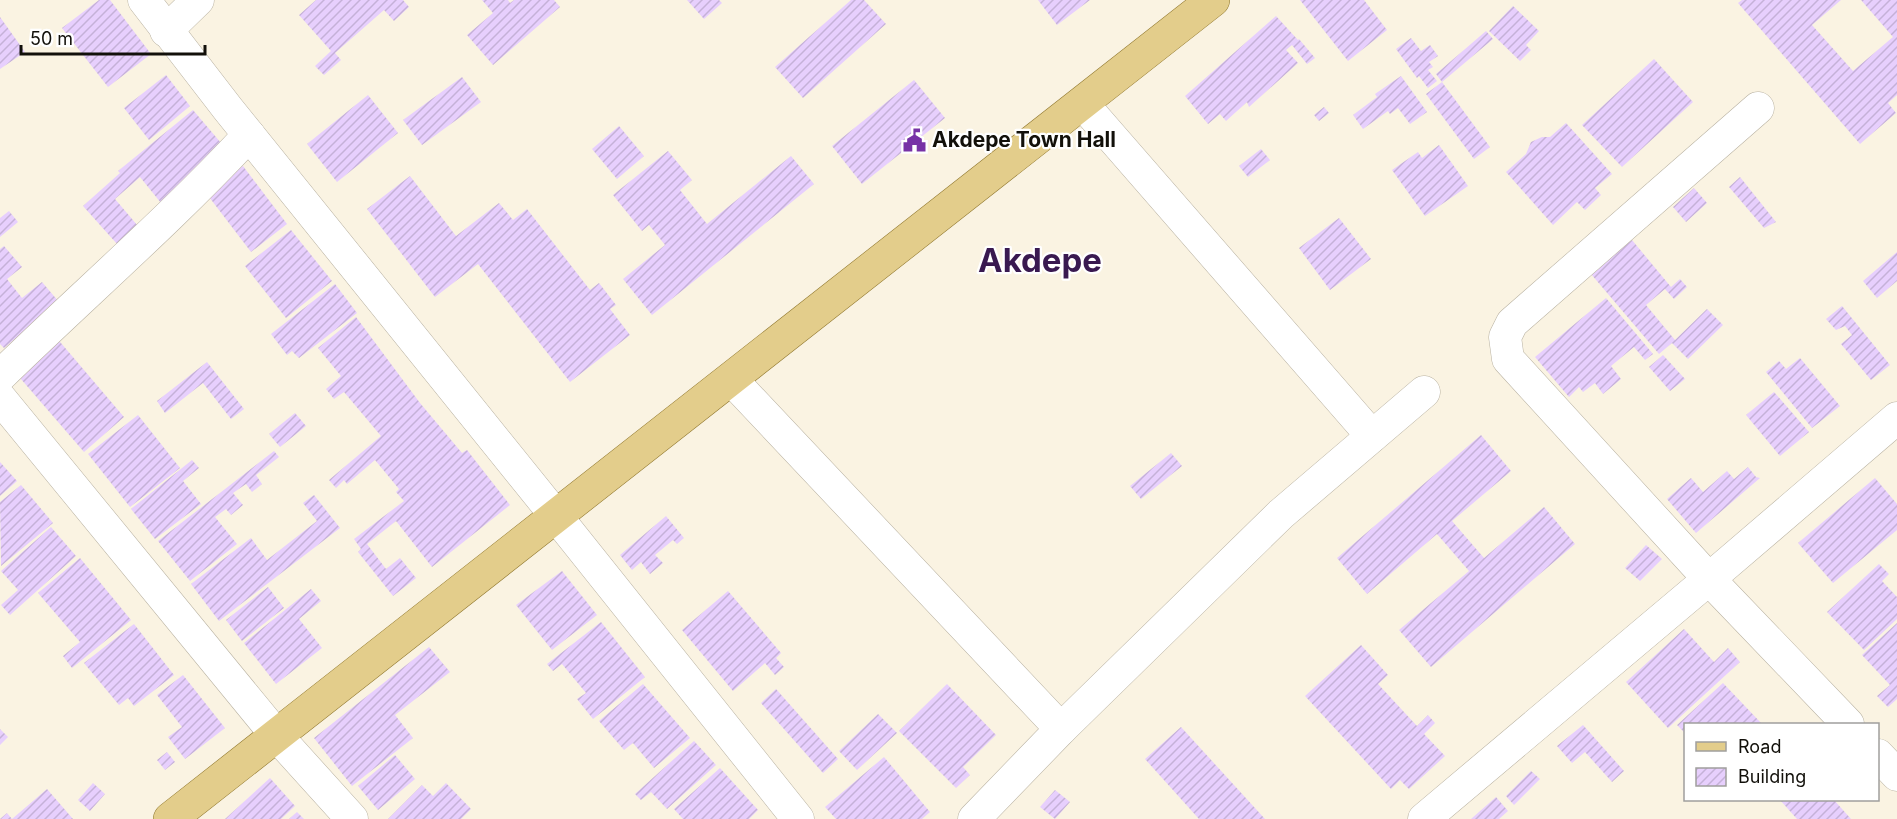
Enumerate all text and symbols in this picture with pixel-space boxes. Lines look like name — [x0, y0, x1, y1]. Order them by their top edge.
scale bar — [21, 18, 206, 56]
text: 50 m — [30, 28, 73, 49]
public building icon: Akdepe Town Hall — [901, 127, 927, 153]
place label: Akdepe Town Hall — [932, 127, 1116, 152]
district label: Akdepe — [978, 240, 1102, 280]
legend — [1684, 723, 1879, 801]
text: Road — [1738, 736, 1781, 757]
text: Building — [1738, 766, 1806, 787]

